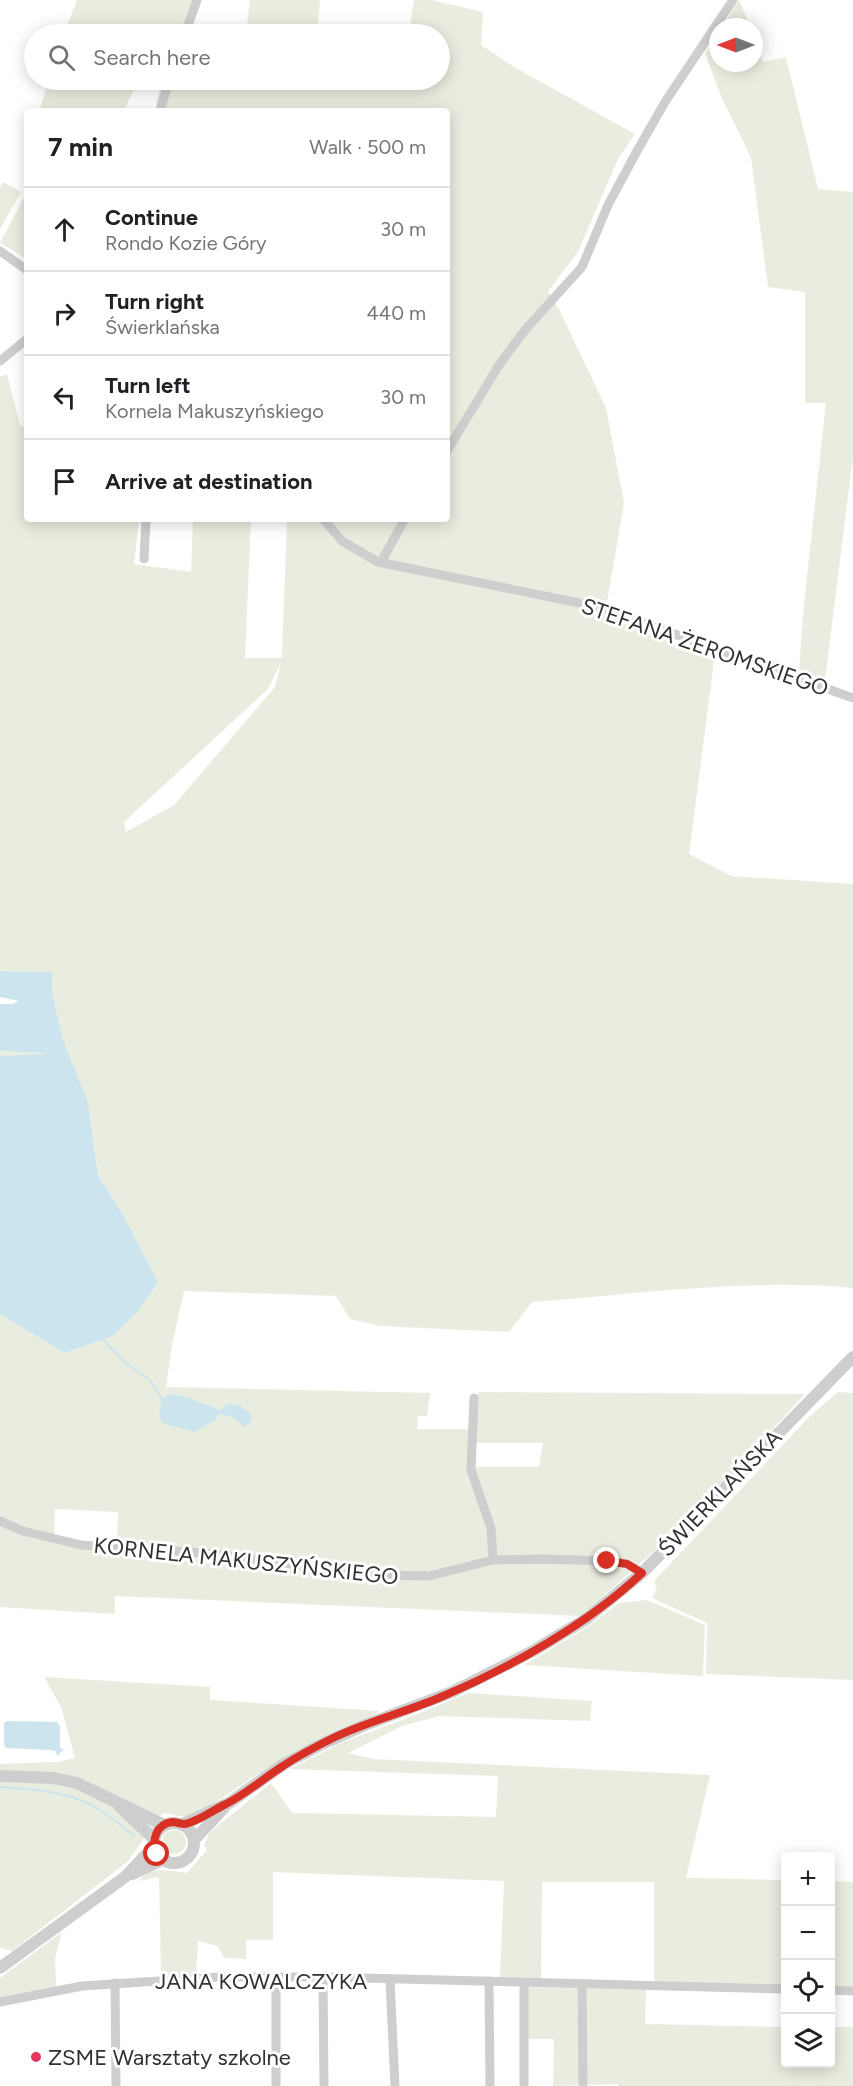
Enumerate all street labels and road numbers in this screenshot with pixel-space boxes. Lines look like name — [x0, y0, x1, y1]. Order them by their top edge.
street label: STEFANA ŻEROMSKIEGO — [578, 592, 832, 702]
street label: ŚWIERKLAŃSKA — [653, 1424, 787, 1562]
street label: KORNELA MAKUSZYŃSKIEGO — [92, 1532, 400, 1590]
street label: JANA KOWALCZYKA — [155, 1968, 367, 1995]

